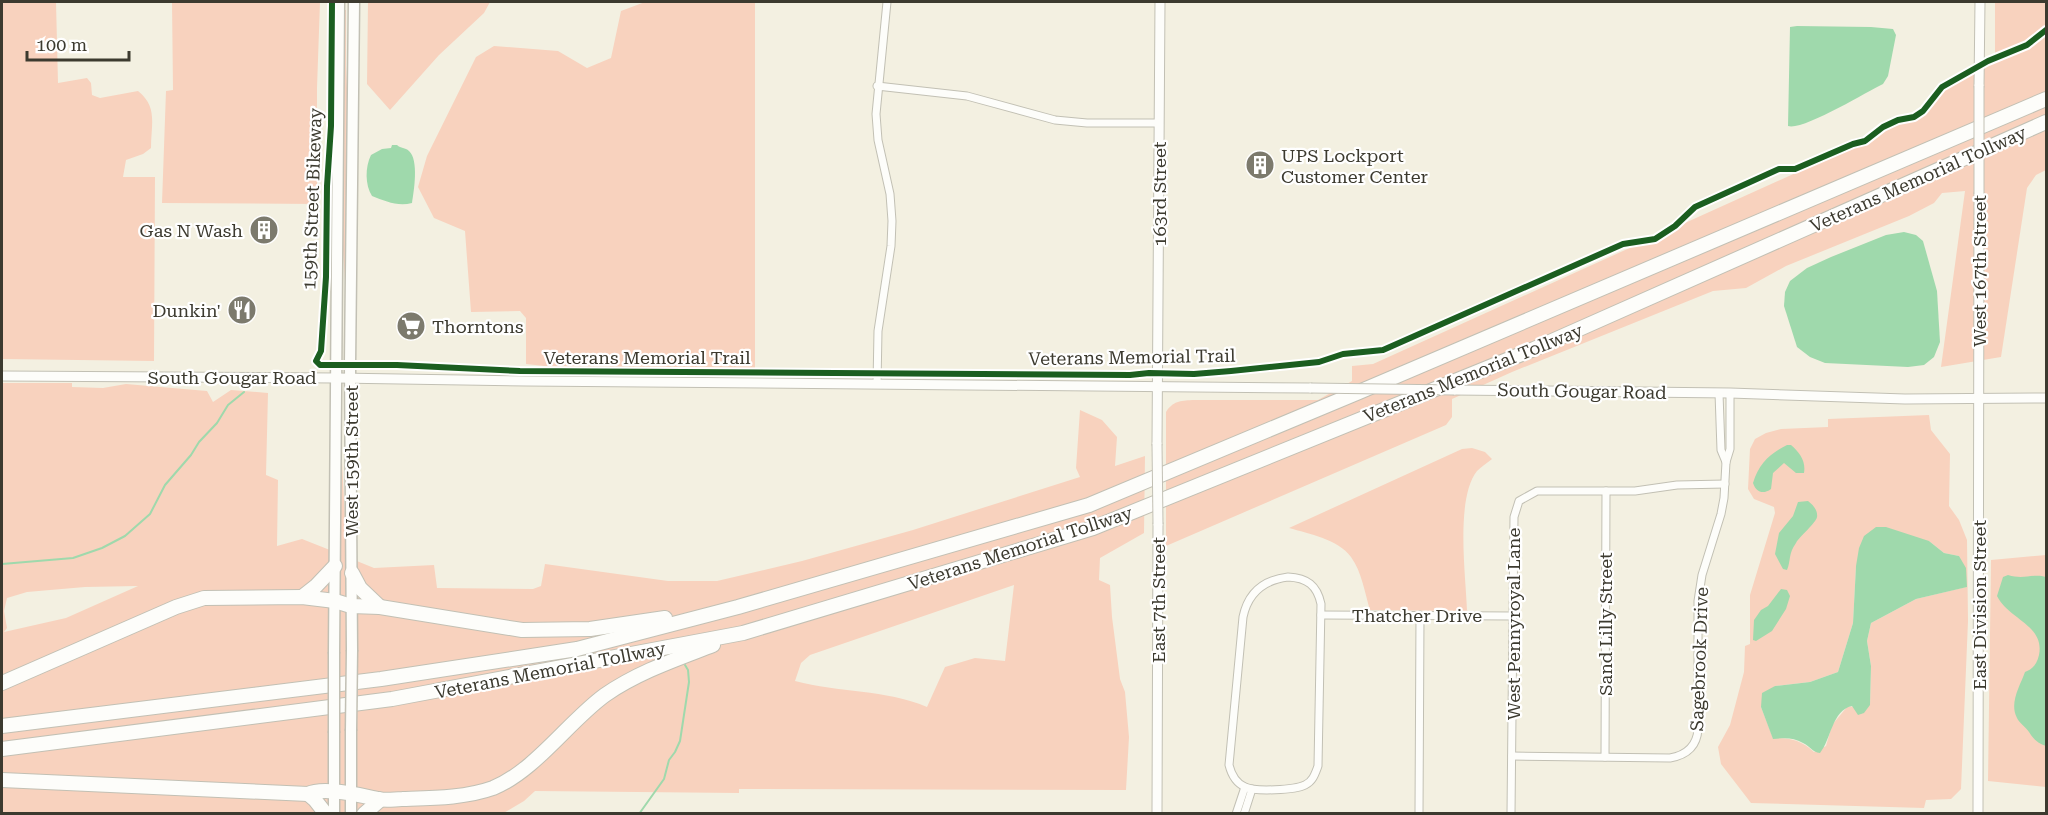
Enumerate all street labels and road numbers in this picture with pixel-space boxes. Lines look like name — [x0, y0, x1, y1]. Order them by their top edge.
street label: 159th Street Bikeway — [298, 107, 326, 290]
street label: Veterans Memorial Tollway — [1807, 122, 2030, 236]
street label: 163rd Street — [1149, 141, 1170, 247]
street label: West 167th Street — [1969, 195, 1990, 347]
street label: Veterans Memorial Tollway — [1360, 319, 1586, 427]
street label: Veterans Memorial Trail — [1028, 345, 1236, 369]
street label: Veterans Memorial Trail — [543, 347, 751, 368]
street label: South Gougar Road — [147, 367, 317, 388]
street label: South Gougar Road — [1497, 379, 1667, 403]
street label: West 159th Street — [341, 385, 362, 537]
street label: Veterans Memorial Tollway — [905, 502, 1135, 594]
street label: East Division Street — [1969, 520, 1990, 690]
street label: West Pennyroyal Lane — [1503, 528, 1524, 720]
street label: East 7th Street — [1148, 537, 1169, 663]
street label: Sand Lilly Street — [1595, 552, 1616, 696]
street label: Sagebrook Drive — [1686, 586, 1712, 732]
street label: Thatcher Drive — [1352, 605, 1482, 626]
street label: Veterans Memorial Tollway — [433, 637, 667, 703]

